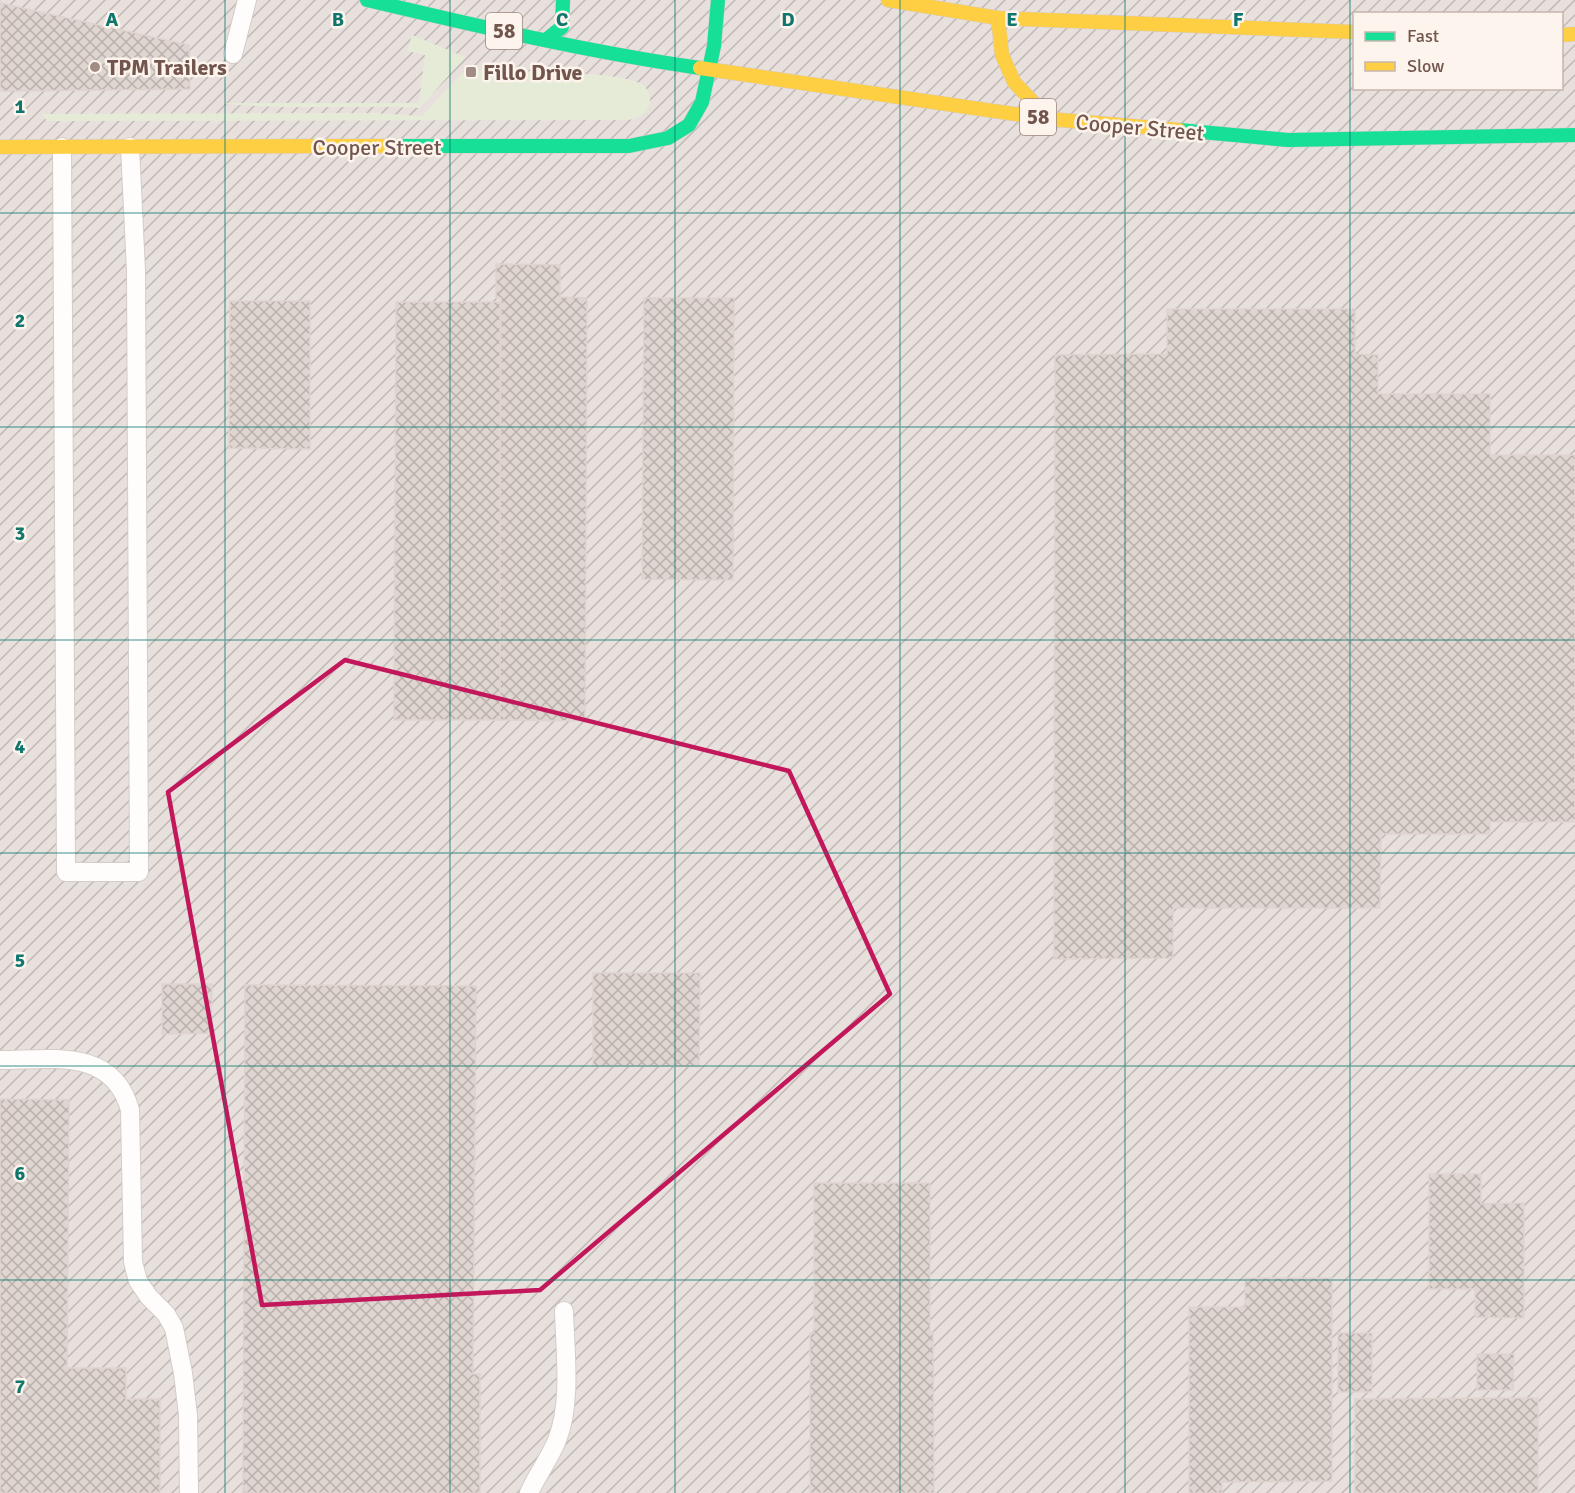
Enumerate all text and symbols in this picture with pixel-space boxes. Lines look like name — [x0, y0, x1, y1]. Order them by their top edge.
text: A — [106, 7, 119, 32]
text: B — [332, 7, 344, 32]
text: C — [556, 7, 568, 32]
text: D — [781, 7, 795, 32]
text: E — [1006, 7, 1018, 32]
text: F — [1233, 7, 1244, 32]
legend — [1353, 12, 1563, 90]
road number: 58 — [486, 13, 522, 49]
text: Fast — [1407, 25, 1439, 47]
place label: TPM Trailers — [107, 54, 227, 81]
text: Slow — [1407, 55, 1444, 77]
place label: Fillo Drive — [483, 59, 583, 86]
marker: TPM Trailers — [88, 60, 102, 74]
marker: Fillo Drive — [464, 65, 478, 79]
text: 1 — [15, 94, 26, 119]
road number: 58 — [1020, 99, 1056, 135]
street label: Cooper Street — [1075, 108, 1206, 147]
street label: Cooper Street — [313, 134, 442, 161]
text: 2 — [15, 308, 25, 333]
text: 3 — [15, 521, 25, 546]
text: 4 — [15, 734, 26, 759]
text: 5 — [15, 948, 25, 973]
text: 6 — [15, 1161, 26, 1186]
text: 7 — [15, 1374, 26, 1399]

